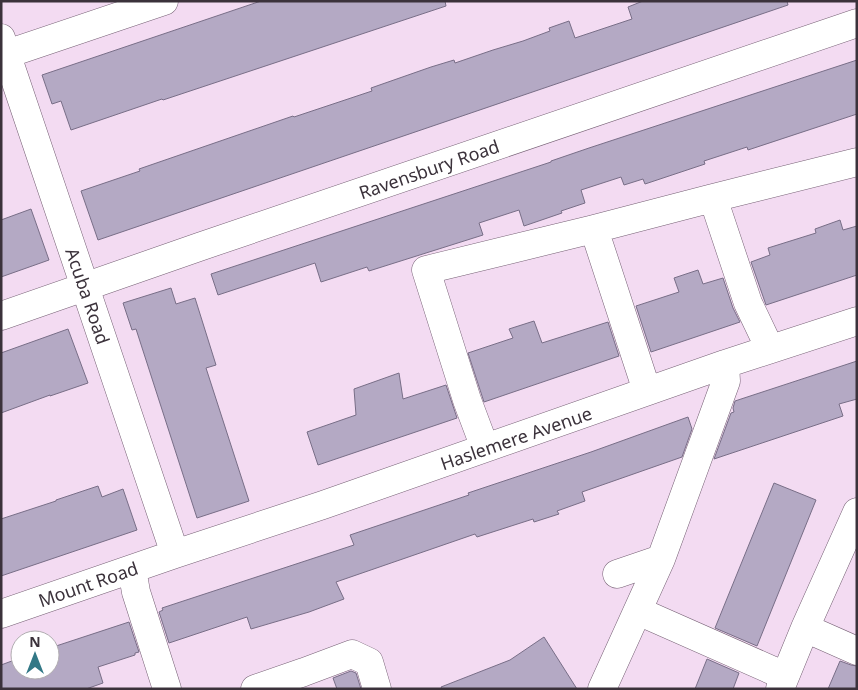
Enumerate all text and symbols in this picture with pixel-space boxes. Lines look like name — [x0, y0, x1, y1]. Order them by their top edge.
street label: Ravensbury Road — [356, 134, 502, 204]
street label: Acuba Road — [60, 245, 116, 347]
street label: Haslemere Avenue — [437, 401, 595, 475]
street label: Mount Road — [35, 556, 141, 612]
north arrow — [10, 630, 60, 680]
text: N — [29, 632, 41, 651]

